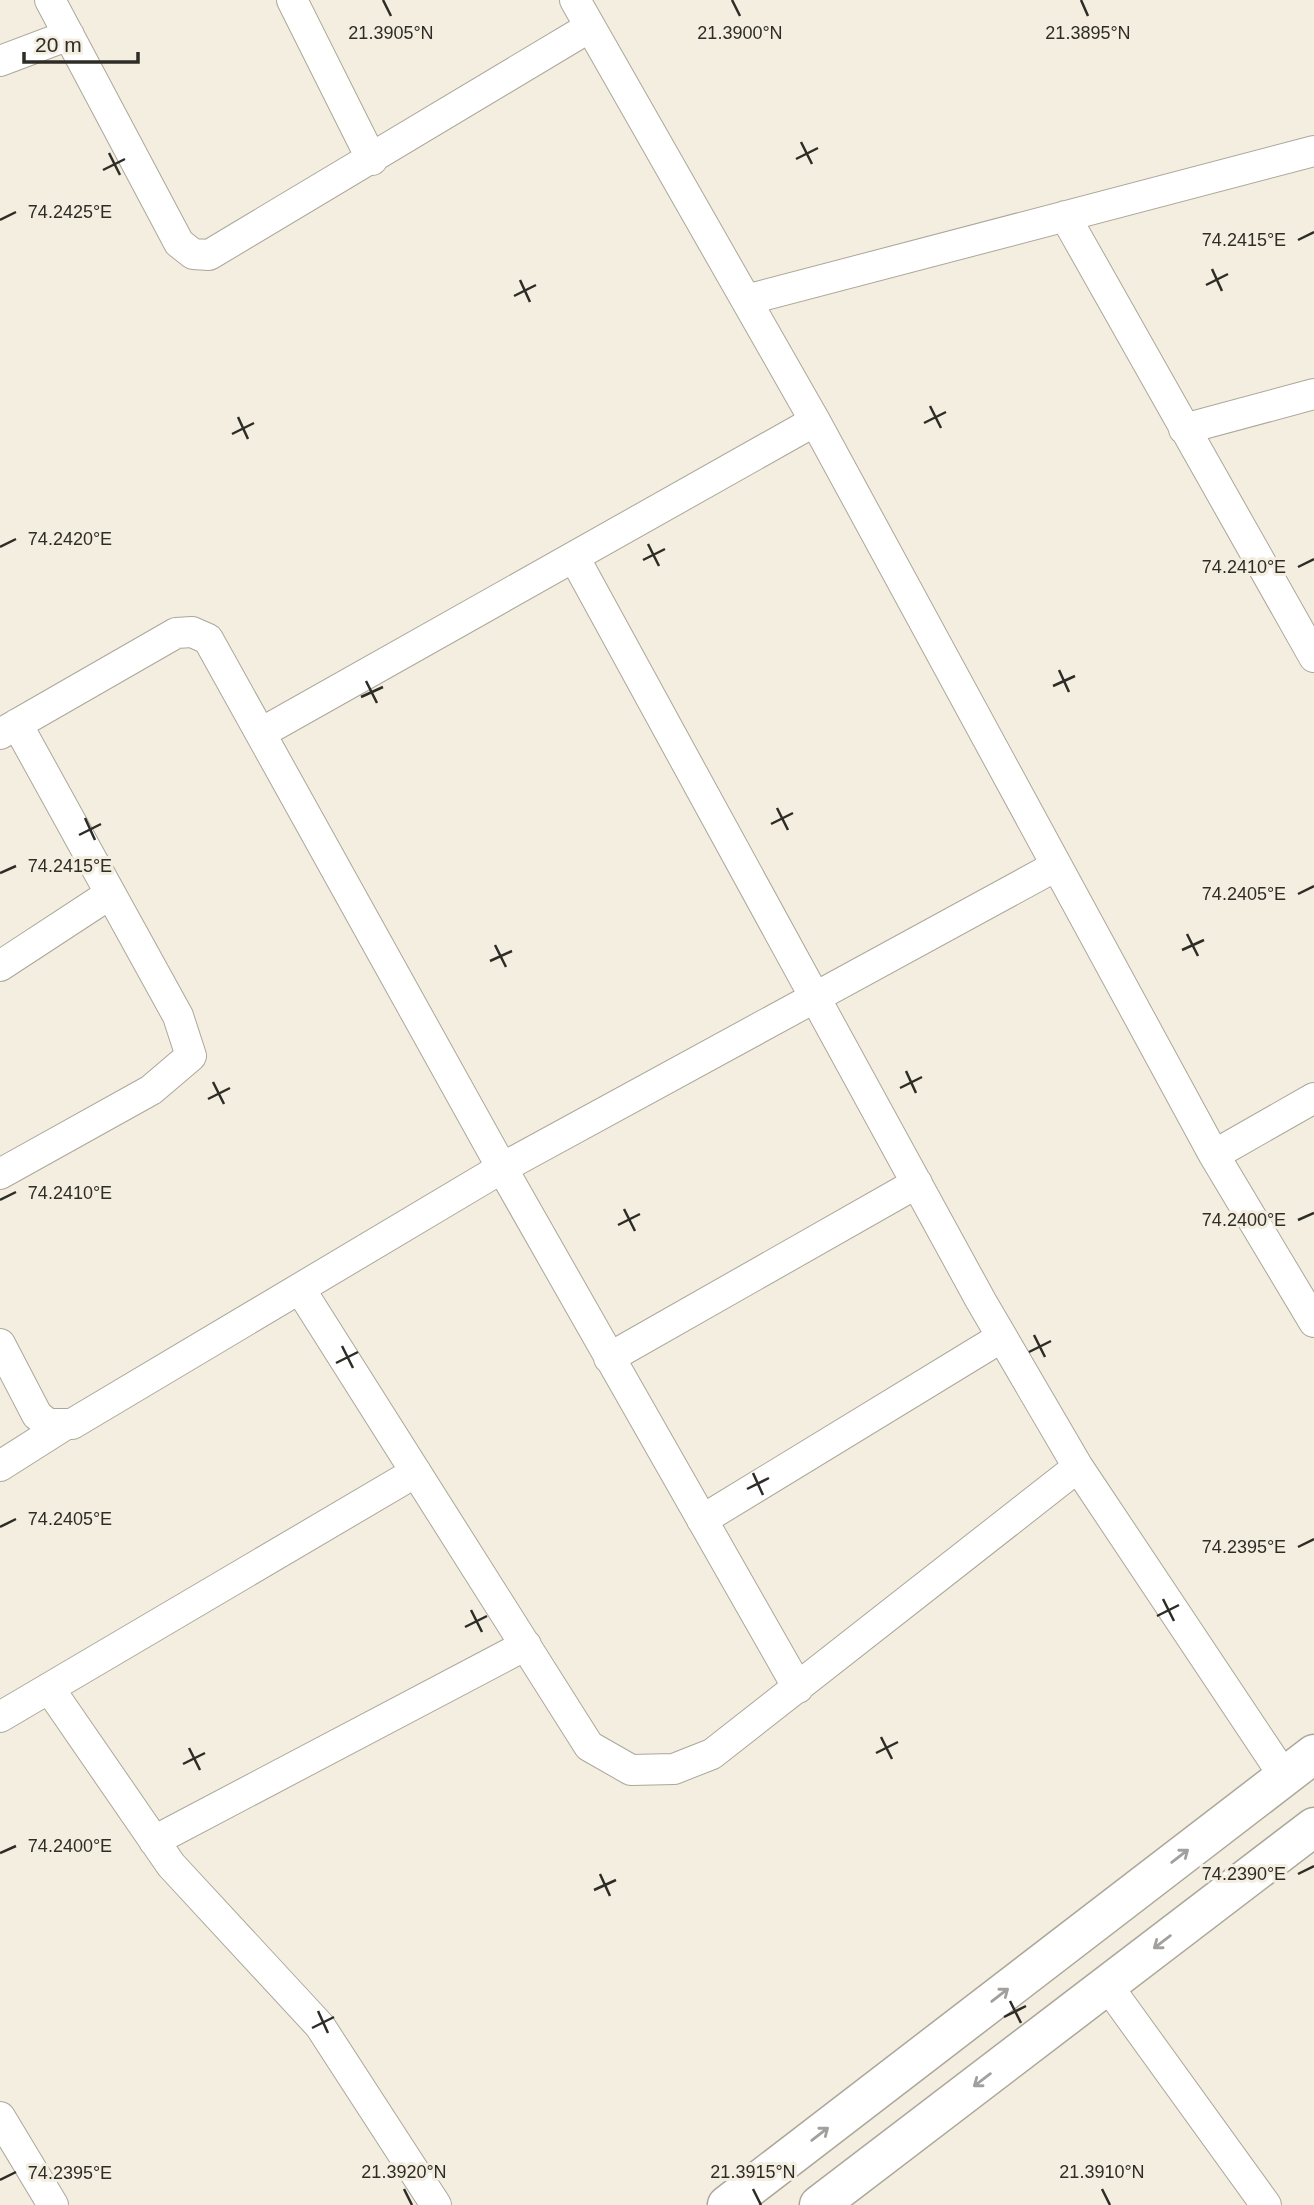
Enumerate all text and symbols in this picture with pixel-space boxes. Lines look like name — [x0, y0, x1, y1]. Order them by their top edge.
scale bar — [24, 21, 138, 65]
text: 21.3905°N — [348, 23, 434, 43]
text: 21.3900°N — [697, 23, 783, 43]
text: 21.3895°N — [1045, 23, 1131, 43]
text: 20 m — [35, 33, 82, 56]
text: 74.2425°E — [28, 202, 112, 222]
text: 74.2415°E — [1202, 230, 1286, 250]
text: 74.2420°E — [28, 529, 112, 549]
text: 74.2410°E — [1202, 557, 1286, 577]
text: 74.2415°E — [28, 856, 112, 876]
text: 74.2405°E — [1202, 884, 1286, 904]
text: 74.2410°E — [28, 1183, 112, 1203]
text: 74.2400°E — [1202, 1210, 1286, 1230]
text: 74.2405°E — [28, 1509, 112, 1529]
text: 74.2395°E — [1202, 1537, 1286, 1557]
text: 74.2400°E — [28, 1836, 112, 1856]
one-way arrow — [1171, 1849, 1189, 1864]
text: 74.2390°E — [1202, 1864, 1286, 1884]
one-way arrow — [1154, 1935, 1172, 1950]
one-way arrow — [990, 1987, 1009, 2002]
one-way arrow — [973, 2073, 991, 2088]
one-way arrow — [810, 2126, 828, 2141]
text: 21.3920°N — [361, 2162, 447, 2182]
text: 21.3915°N — [710, 2162, 796, 2182]
text: 21.3910°N — [1059, 2162, 1145, 2182]
text: 74.2395°E — [28, 2163, 112, 2183]

